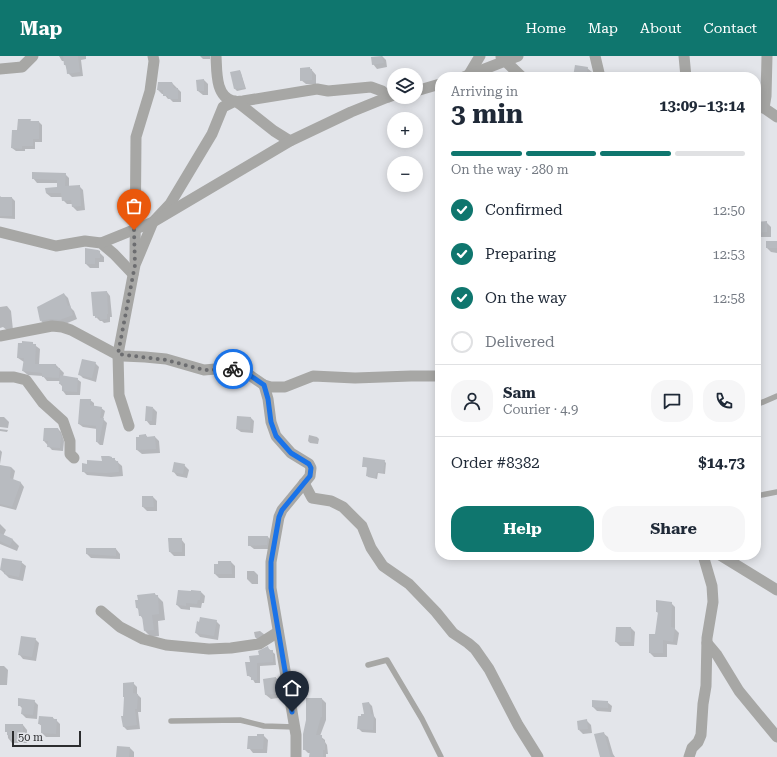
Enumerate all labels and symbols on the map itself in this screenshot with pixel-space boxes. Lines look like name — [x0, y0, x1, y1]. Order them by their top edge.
pin — [117, 189, 151, 230]
courier — [213, 349, 253, 389]
pin — [275, 671, 309, 712]
scale bar — [12, 729, 81, 748]

